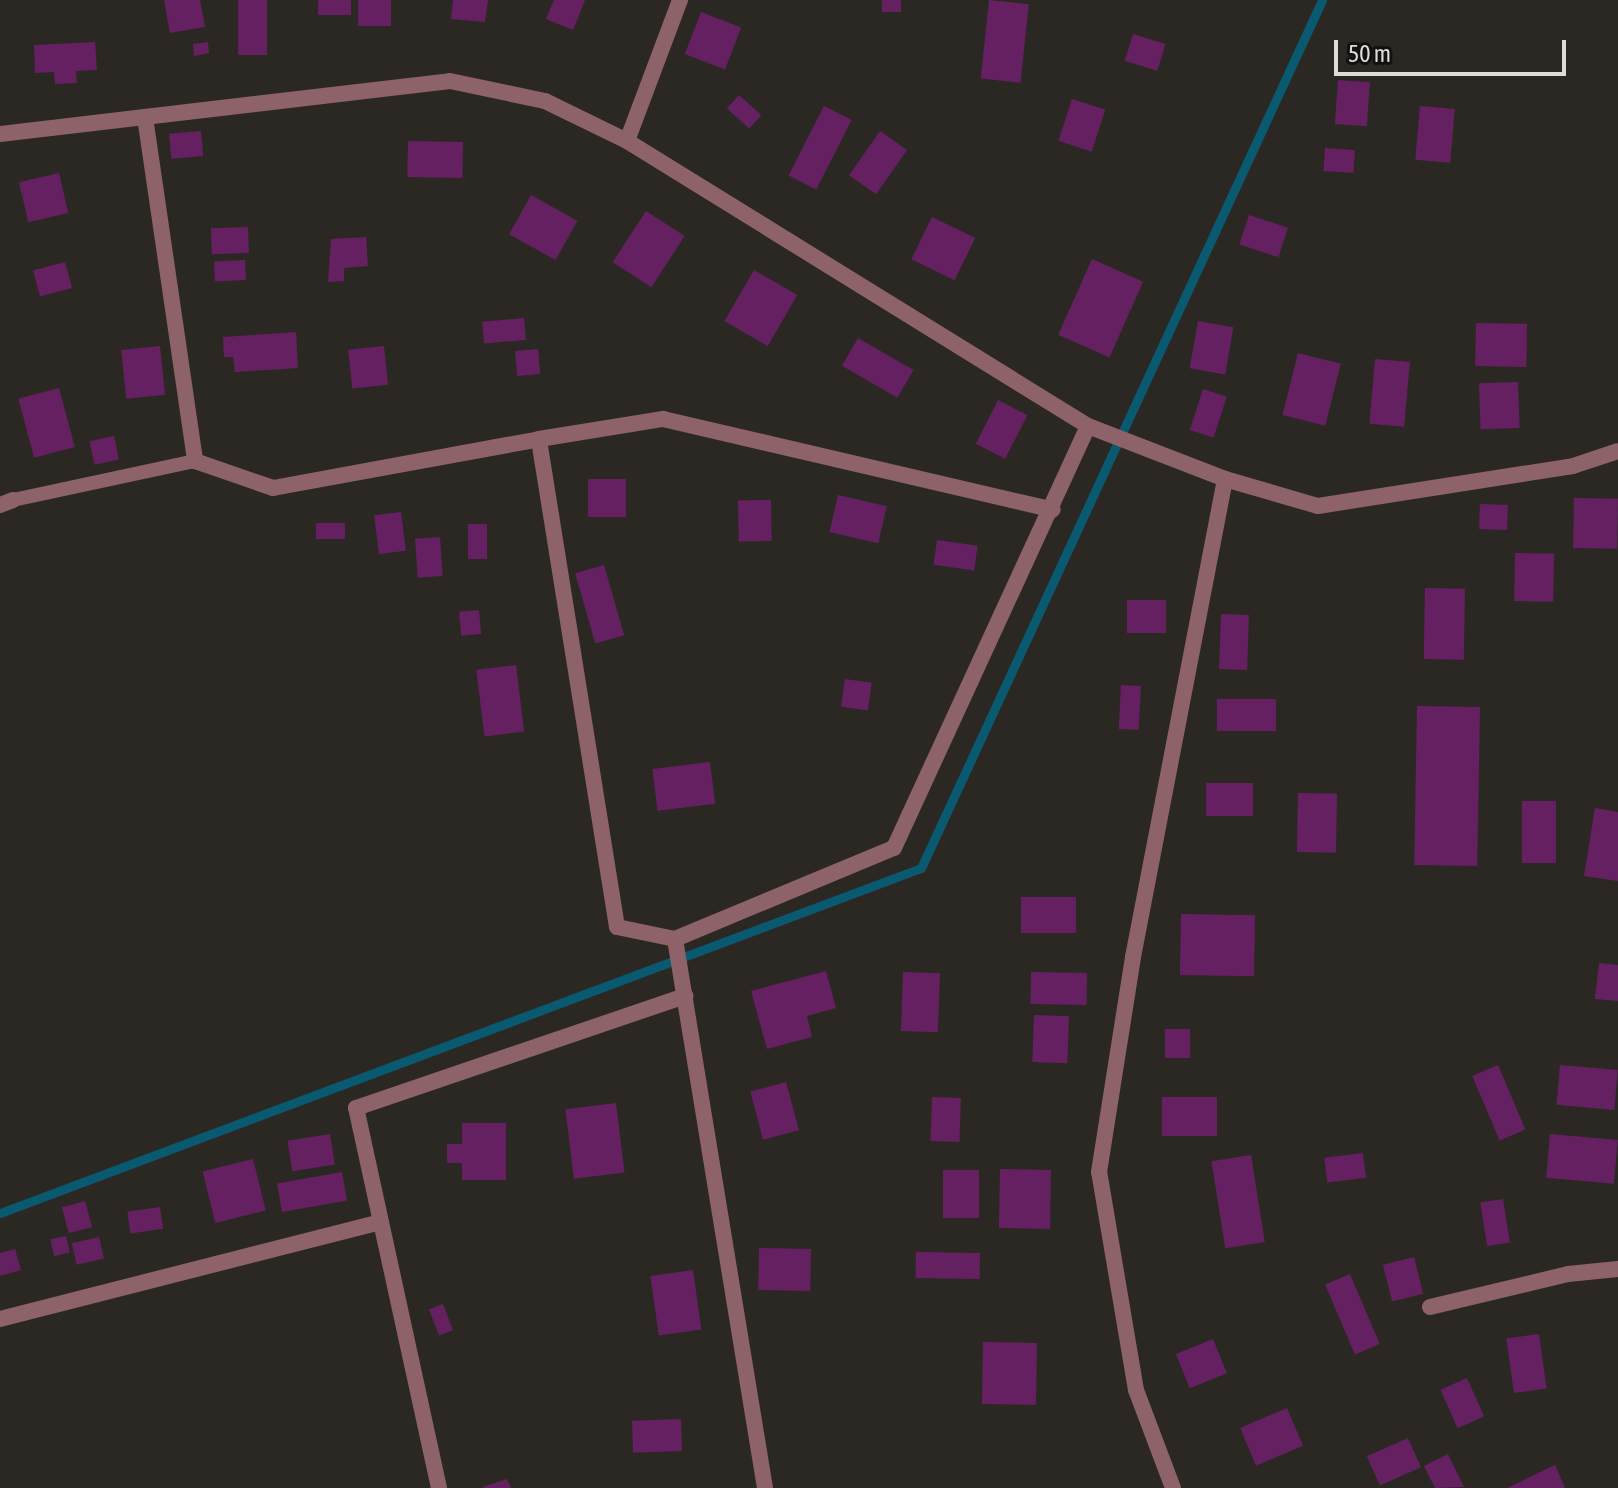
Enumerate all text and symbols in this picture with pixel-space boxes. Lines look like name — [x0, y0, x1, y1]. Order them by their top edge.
scale bar — [1338, 24, 1570, 74]
text: 50 m — [1348, 40, 1391, 67]

